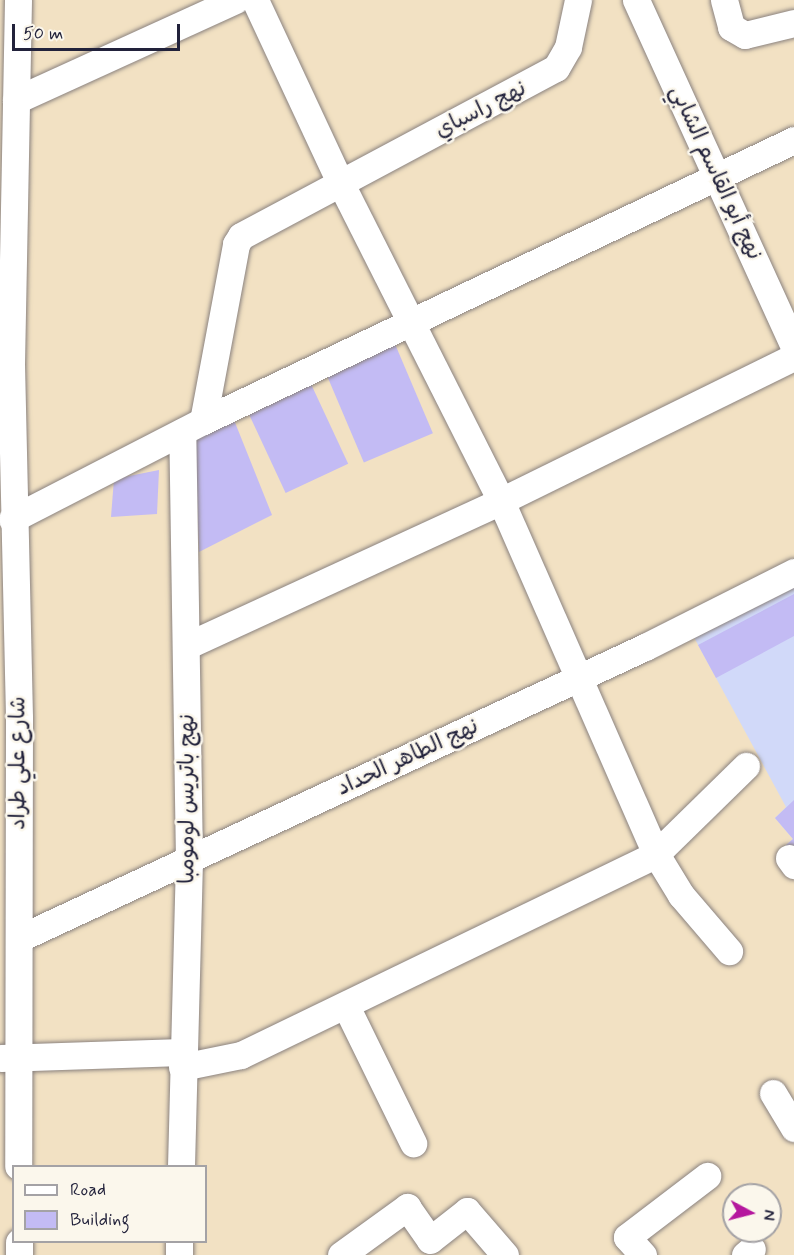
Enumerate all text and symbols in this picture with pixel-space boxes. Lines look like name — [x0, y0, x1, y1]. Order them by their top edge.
scale bar — [15, 12, 183, 50]
text: 50 m — [23, 22, 63, 46]
street label: نهج راسباي — [431, 76, 531, 144]
street label: نهج أبو القاسم الشابي — [663, 82, 767, 264]
street label: شارع علي طراد — [6, 696, 32, 830]
street label: نهج باتريس لومومبا — [175, 714, 201, 884]
street label: نهج الطاهر الحداد — [333, 714, 483, 802]
legend — [12, 1165, 207, 1243]
text: Road — [70, 1178, 106, 1202]
north arrow — [722, 1183, 782, 1243]
text: Building — [70, 1208, 130, 1232]
text: N — [757, 1208, 779, 1222]

